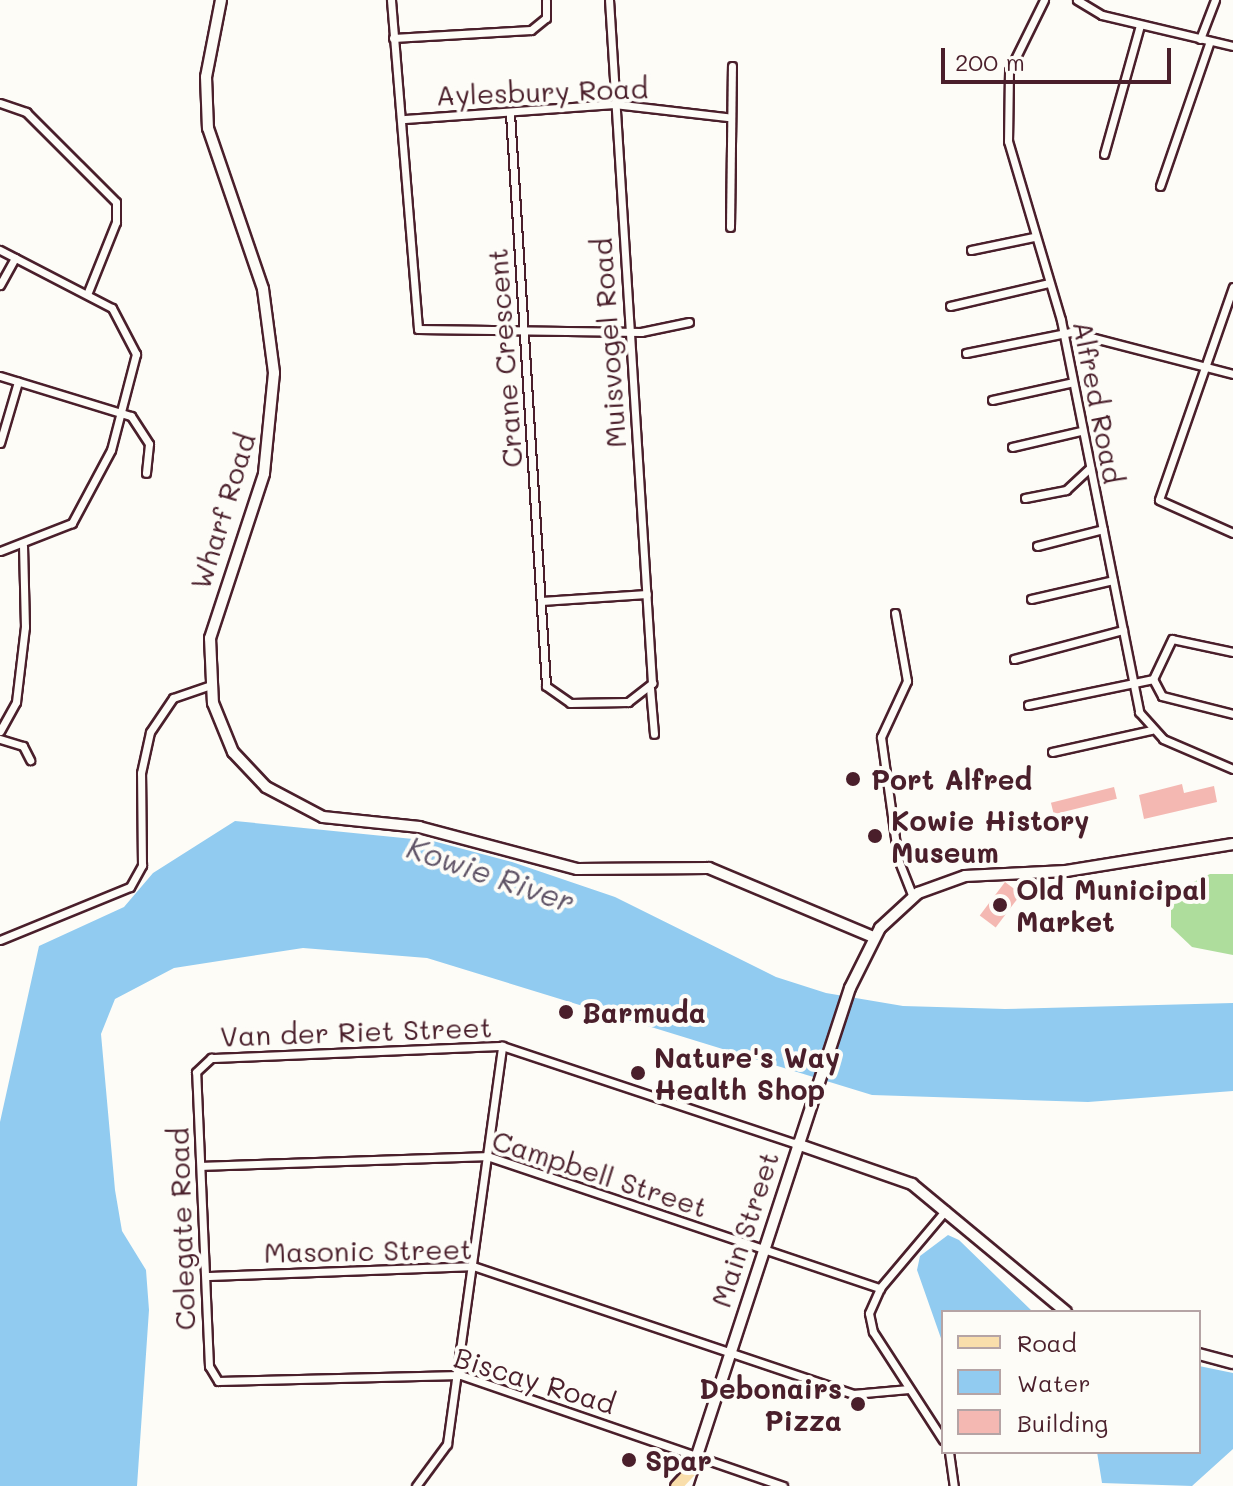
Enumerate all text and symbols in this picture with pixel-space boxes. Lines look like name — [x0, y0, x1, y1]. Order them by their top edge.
scale bar — [945, 32, 1175, 82]
text: 200 m — [955, 46, 1025, 77]
street label: Aylesbury Road — [435, 71, 649, 111]
street label: Muisvogel Road — [584, 237, 632, 449]
street label: Crane Crescent — [480, 247, 528, 469]
street label: Alfred Road — [1067, 318, 1131, 486]
street label: Wharf Road — [182, 429, 262, 593]
place label: Port Alfred — [871, 762, 1032, 796]
marker: Port Alfred — [842, 768, 864, 790]
place label: Kowie History Museum — [891, 803, 1090, 869]
marker: Kowie History Museum — [866, 827, 884, 845]
water label: Kowie River — [403, 829, 579, 919]
place label: Old Municipal Market — [1016, 872, 1207, 938]
marker: Old Municipal Market — [991, 896, 1009, 914]
place label: Barmuda — [582, 995, 706, 1029]
marker: Barmuda — [557, 1003, 575, 1021]
street label: Van der Riet Street — [219, 1009, 493, 1053]
place label: Nature's Way Health Shop — [654, 1040, 840, 1106]
marker: Nature's Way Health Shop — [629, 1064, 647, 1082]
street label: Campbell Street — [488, 1122, 712, 1224]
street label: Colegate Road — [161, 1127, 201, 1331]
street label: Main Street — [703, 1147, 785, 1311]
street label: Masonic Street — [263, 1231, 473, 1269]
legend — [941, 1310, 1201, 1454]
text: Road — [1017, 1327, 1077, 1358]
street label: Biscay Road — [450, 1340, 620, 1420]
text: Water — [1017, 1367, 1091, 1398]
place label: Debonairs Pizza — [699, 1371, 842, 1437]
marker: Debonairs Pizza — [849, 1395, 867, 1413]
text: Building — [1017, 1407, 1108, 1438]
place label: Spar — [645, 1443, 712, 1477]
marker: Spar — [620, 1451, 638, 1469]

